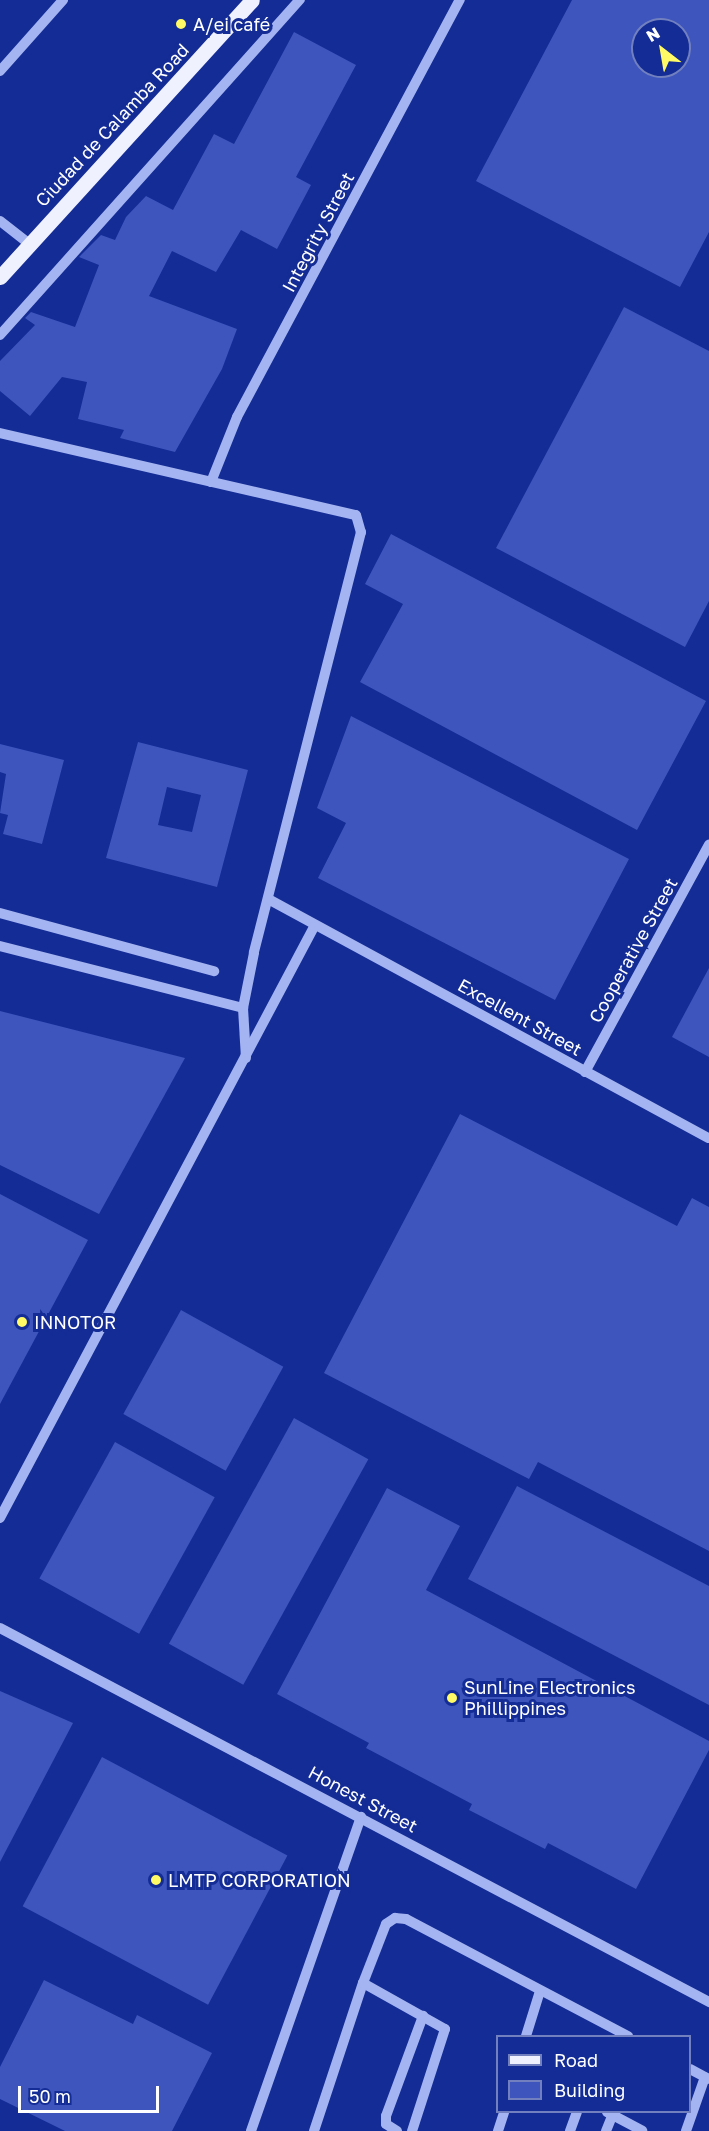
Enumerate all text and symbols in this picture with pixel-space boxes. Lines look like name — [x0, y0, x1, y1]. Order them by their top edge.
place label: A/ei café — [193, 13, 270, 35]
marker: A/ei café — [174, 17, 188, 31]
north arrow — [631, 18, 691, 78]
text: N — [642, 23, 663, 46]
street label: Ciudad de Calamba Road — [31, 39, 193, 211]
street label: Integrity Street — [277, 168, 359, 296]
street label: Cooperative Street — [584, 874, 682, 1026]
street label: Excellent Street — [454, 974, 586, 1060]
place label: INNOTOR — [34, 1311, 116, 1333]
marker: INNOTOR — [15, 1315, 29, 1329]
place label: SunLine Electronics Phillippines — [464, 1677, 635, 1720]
marker: SunLine Electronics Phillippines — [445, 1691, 459, 1705]
street label: Honest Street — [305, 1761, 421, 1837]
place label: LMTP CORPORATION — [168, 1869, 351, 1891]
marker: LMTP CORPORATION — [149, 1873, 163, 1887]
legend — [496, 2035, 691, 2113]
text: Road — [554, 2049, 598, 2071]
scale bar — [21, 2074, 162, 2112]
text: Building — [554, 2079, 625, 2101]
text: 50 m — [29, 2085, 71, 2107]

